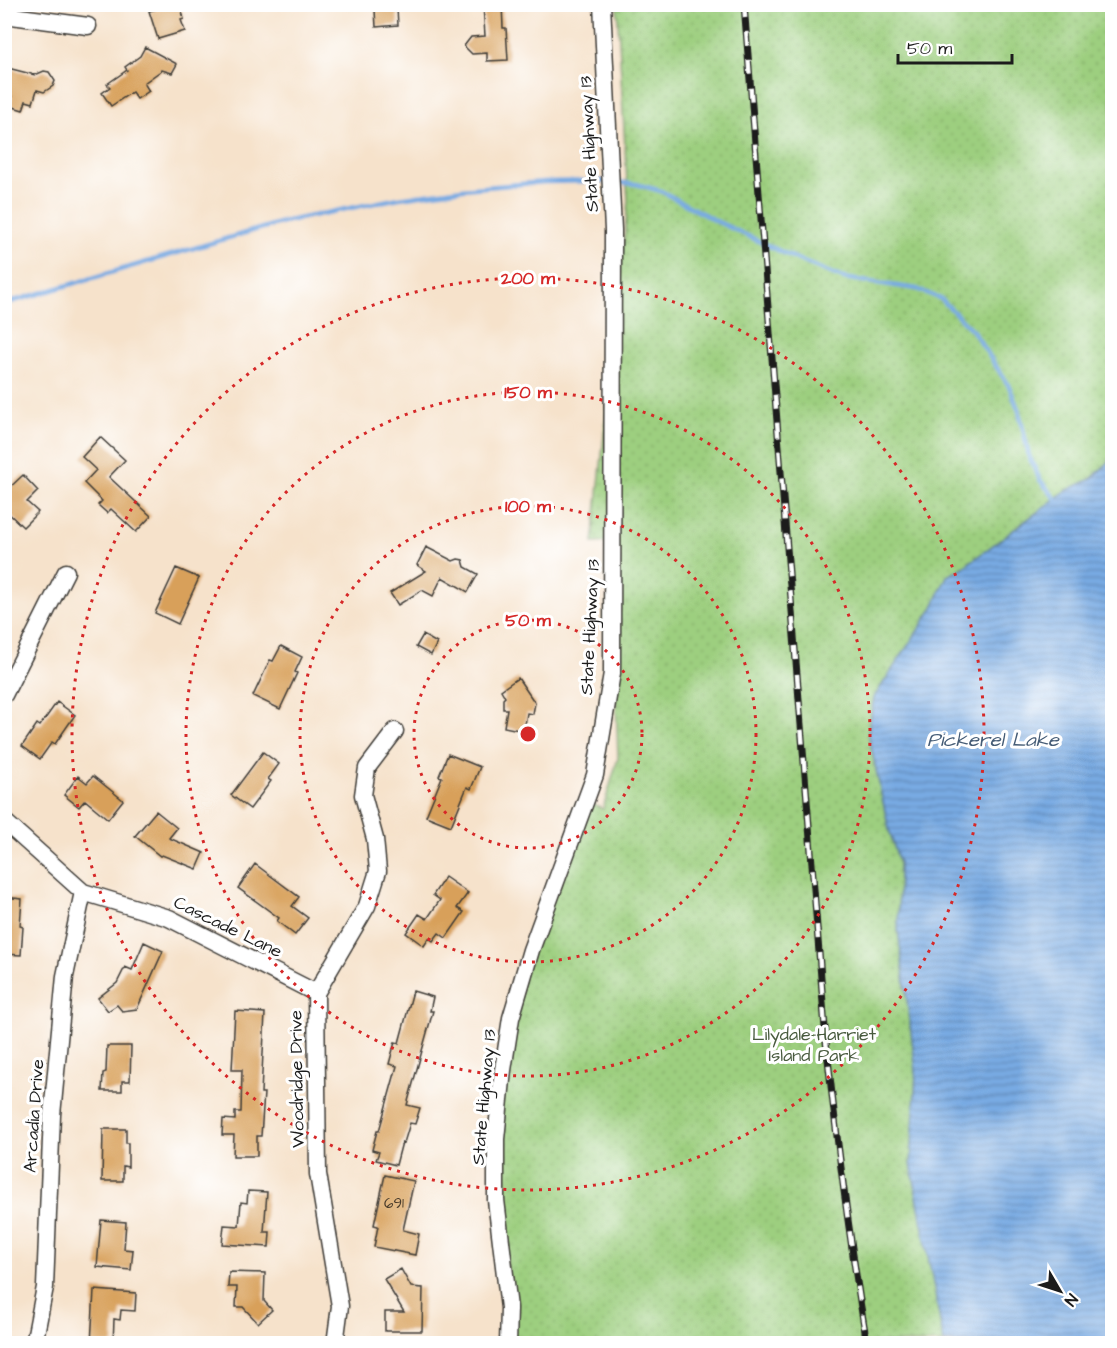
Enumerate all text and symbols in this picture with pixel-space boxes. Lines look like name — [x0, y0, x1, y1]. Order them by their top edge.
scale bar — [898, 27, 1012, 65]
text: 50 m — [907, 36, 952, 61]
street label: State Highway 13 — [573, 75, 606, 213]
text: 200 m — [500, 266, 556, 291]
text: 150 m — [504, 380, 553, 405]
text: 100 m — [505, 494, 552, 519]
street label: State Highway 13 — [574, 558, 607, 696]
text: 50 m — [505, 608, 552, 633]
centre of rings — [518, 724, 538, 744]
water label: Pickerel Lake — [927, 726, 1060, 754]
street label: Cascade Lane — [169, 890, 287, 964]
street label: Woodridge Drive — [283, 1010, 312, 1148]
park label: Lilydale-Harriet Island Park — [752, 1022, 877, 1068]
street label: State Highway 13 — [466, 1028, 503, 1166]
street label: Arcadia Drive — [18, 1058, 50, 1174]
house number: 691 — [384, 1193, 404, 1214]
north arrow — [1030, 1261, 1090, 1321]
text: N — [1059, 1289, 1083, 1311]

